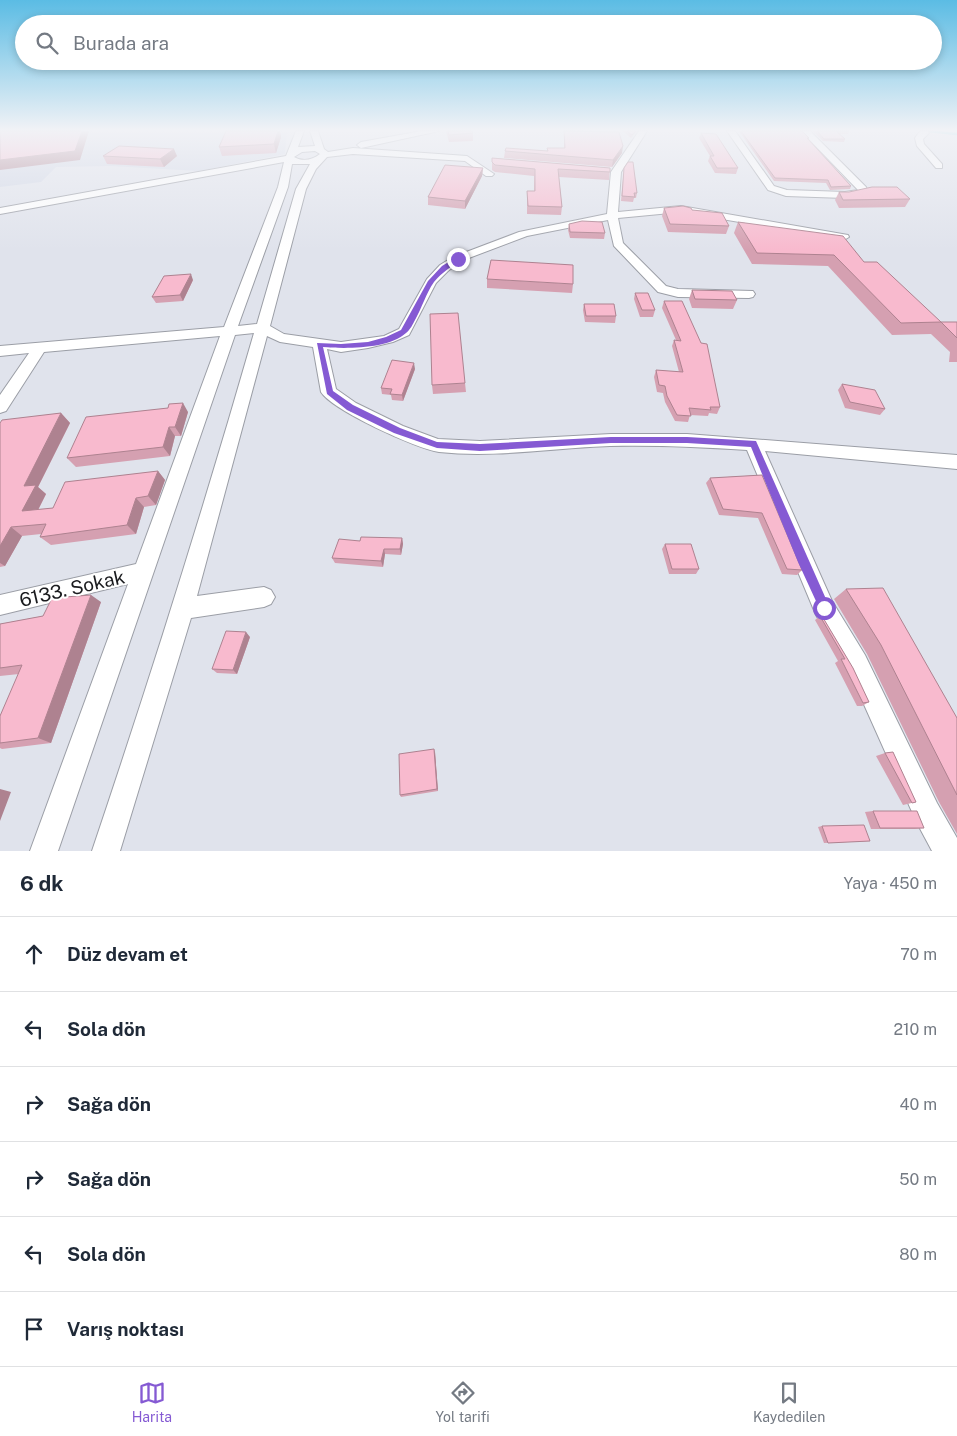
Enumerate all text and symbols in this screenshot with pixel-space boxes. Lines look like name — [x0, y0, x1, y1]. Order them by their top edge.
search box — [15, 15, 942, 70]
icon: search — [33, 29, 61, 57]
text: Burada ara — [73, 32, 169, 54]
route end — [447, 248, 470, 271]
street label: 6133. Sokak — [17, 565, 127, 611]
route start — [813, 597, 836, 620]
text: 6 dk — [20, 871, 64, 896]
text: Yaya · 450 m — [843, 874, 937, 893]
icon: ahead — [20, 940, 48, 968]
text: Düz devam et — [67, 943, 188, 965]
text: 70 m — [900, 945, 937, 964]
icon: left — [20, 1015, 48, 1043]
text: Sola dön — [67, 1018, 146, 1040]
text: 210 m — [893, 1020, 937, 1039]
icon: right — [20, 1090, 48, 1118]
text: Sağa dön — [67, 1093, 151, 1115]
text: 40 m — [899, 1095, 937, 1114]
icon: right — [20, 1165, 48, 1193]
text: Sağa dön — [67, 1168, 151, 1190]
text: 50 m — [899, 1170, 937, 1189]
icon: left — [20, 1240, 48, 1268]
text: Sola dön — [67, 1243, 146, 1265]
text: 80 m — [899, 1245, 937, 1264]
icon: arrive — [20, 1315, 48, 1343]
text: Varış noktası — [67, 1318, 184, 1340]
tab: Harita — [132, 1379, 172, 1425]
tab: Yol tarifi — [435, 1379, 490, 1425]
tab: Kaydedilen — [753, 1379, 825, 1425]

